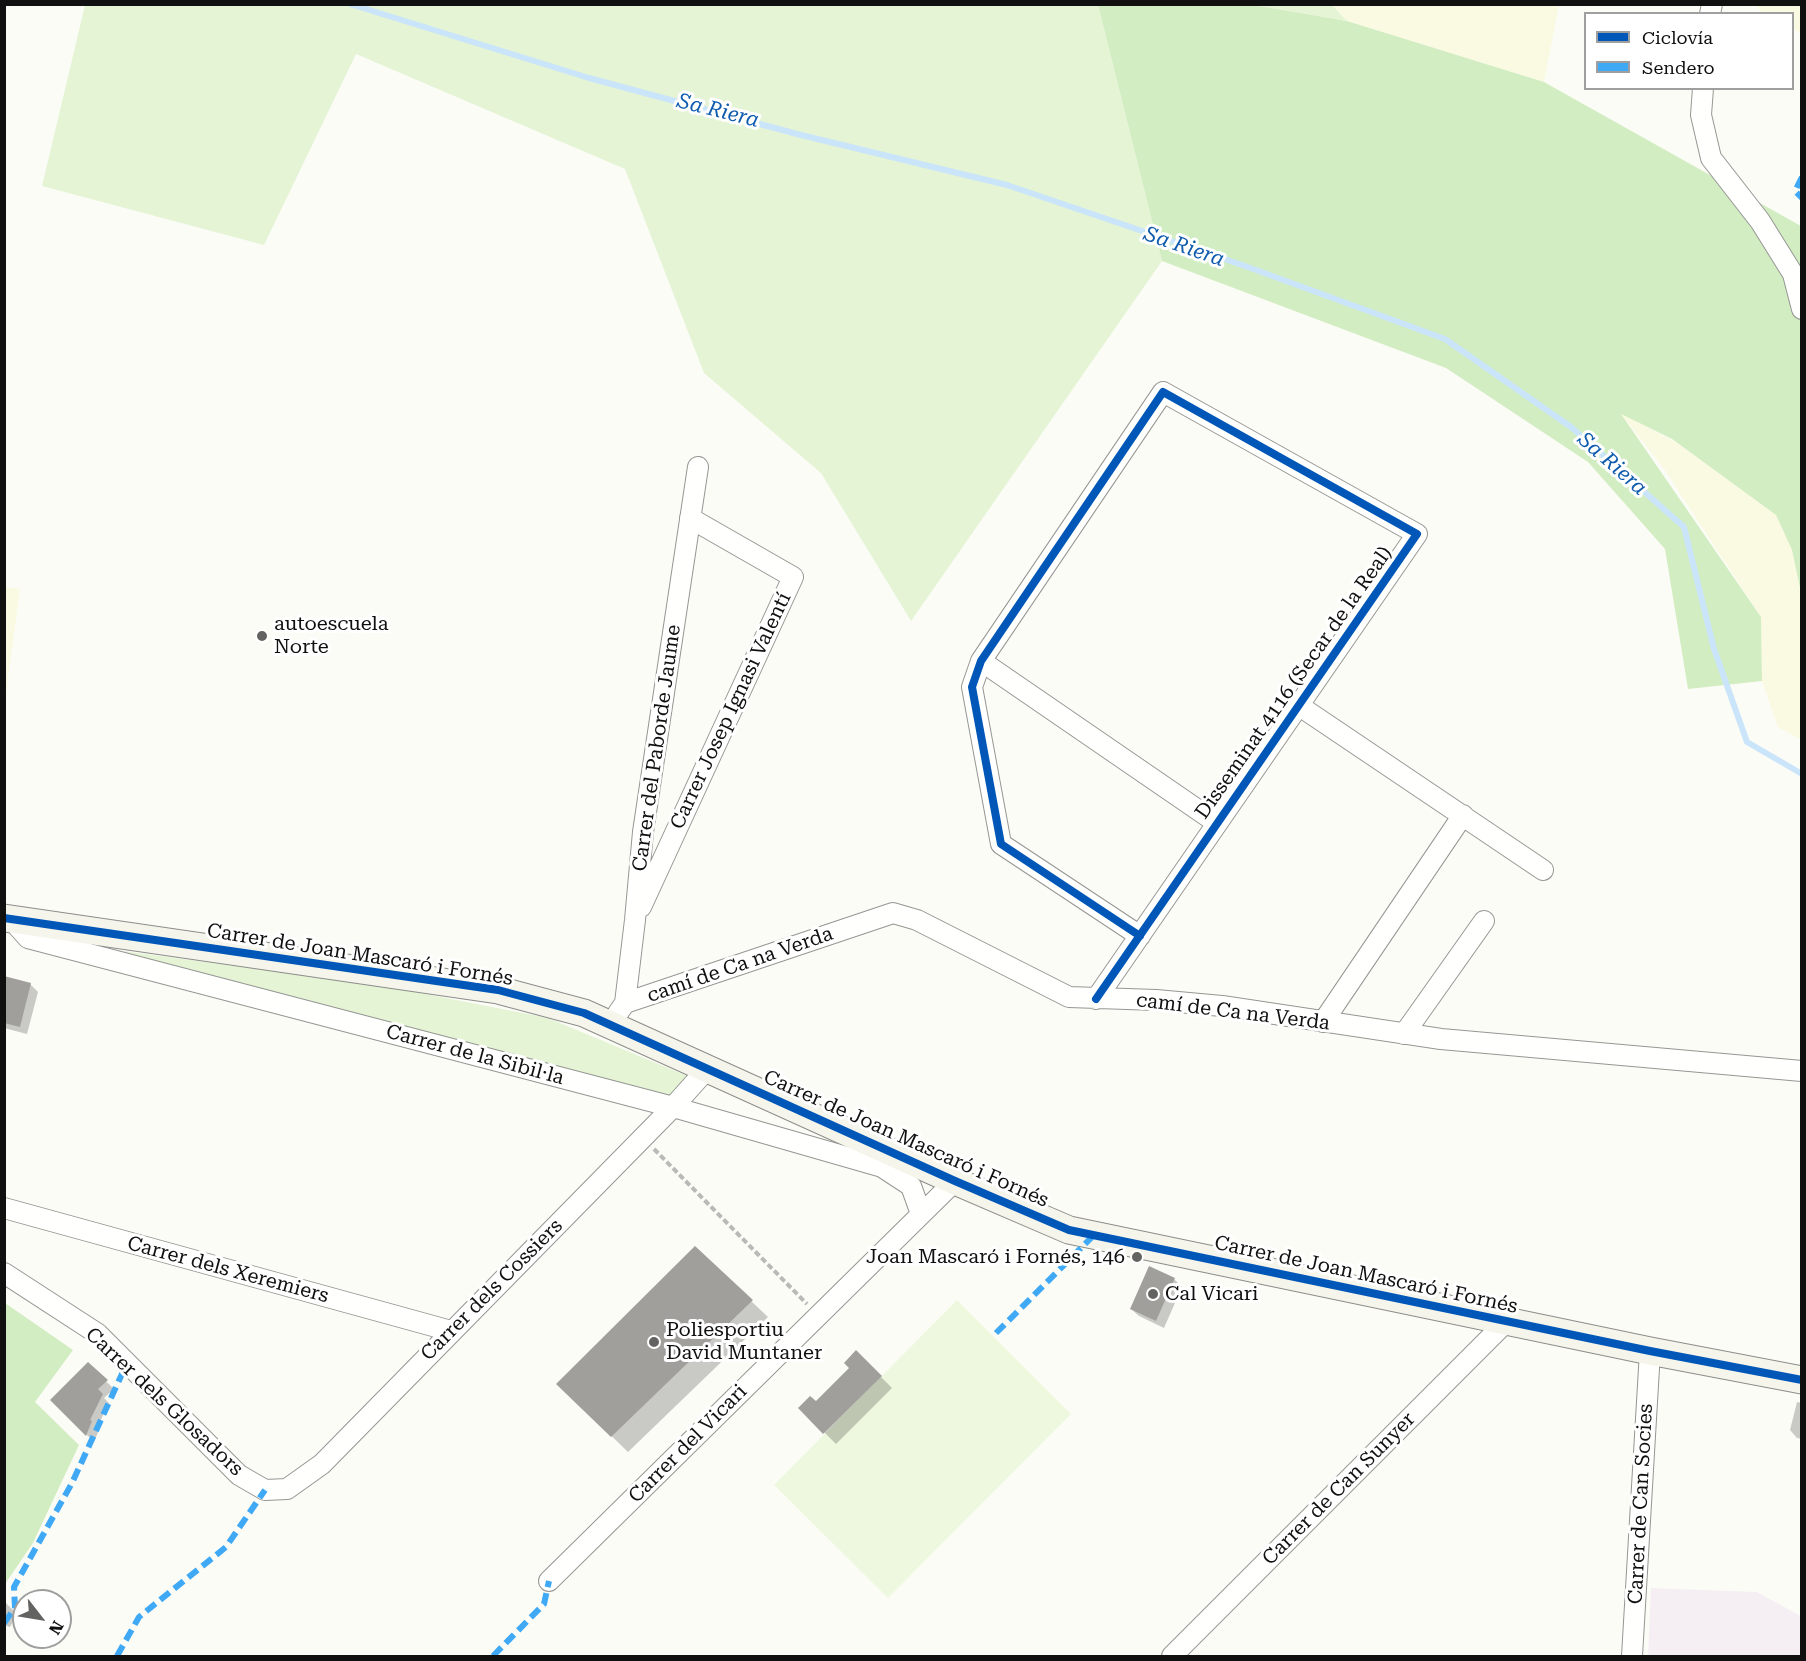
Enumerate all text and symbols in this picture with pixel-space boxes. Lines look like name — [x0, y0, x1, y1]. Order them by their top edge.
legend — [1584, 12, 1794, 90]
text: Ciclovía — [1642, 27, 1713, 48]
text: Sendero — [1642, 57, 1715, 78]
water label: Sa Riera — [675, 89, 761, 133]
water label: Sa Riera — [1141, 222, 1227, 272]
water label: Sa Riera — [1572, 427, 1652, 501]
street label: Disseminat 4116 (Secar de la Real) — [1190, 542, 1398, 824]
street label: Carrer Josep Ignasi Valentí — [666, 589, 796, 833]
place label: autoescuela Norte — [274, 612, 389, 659]
street label: Carrer del Paborde Jaume — [628, 623, 686, 873]
marker: autoescuela Norte — [255, 629, 269, 643]
street label: Carrer de Joan Mascaró i Fornés — [205, 919, 515, 991]
street label: camí de Ca na Verda — [644, 922, 836, 1008]
street label: camí de Ca na Verda — [1135, 988, 1331, 1036]
street label: Carrer de la Sibil·la — [384, 1020, 566, 1090]
street label: Carrer de Joan Mascaró i Fornés — [760, 1065, 1052, 1213]
street label: Carrer dels Cossiers — [416, 1214, 568, 1366]
street label: Carrer de Joan Mascaró i Fornés — [1212, 1231, 1520, 1319]
street label: Carrer dels Xeremiers — [125, 1232, 331, 1308]
place label: Joan Mascaró i Fornés, 146 — [866, 1245, 1125, 1269]
marker: Joan Mascaró i Fornés, 146 — [1130, 1250, 1144, 1264]
place label: Cal Vicari — [1165, 1282, 1258, 1306]
marker: Cal Vicari — [1146, 1287, 1160, 1301]
place label: Poliesportiu David Muntaner — [666, 1318, 822, 1365]
street label: Carrer dels Glosadors — [80, 1323, 248, 1481]
marker: Poliesportiu David Muntaner — [647, 1335, 661, 1349]
street label: Carrer del Vicari — [624, 1380, 752, 1508]
street label: Carrer de Can Socies — [1624, 1403, 1658, 1605]
street label: Carrer de Can Sunyer — [1258, 1408, 1420, 1570]
north arrow — [12, 1589, 72, 1649]
text: N — [45, 1617, 67, 1638]

